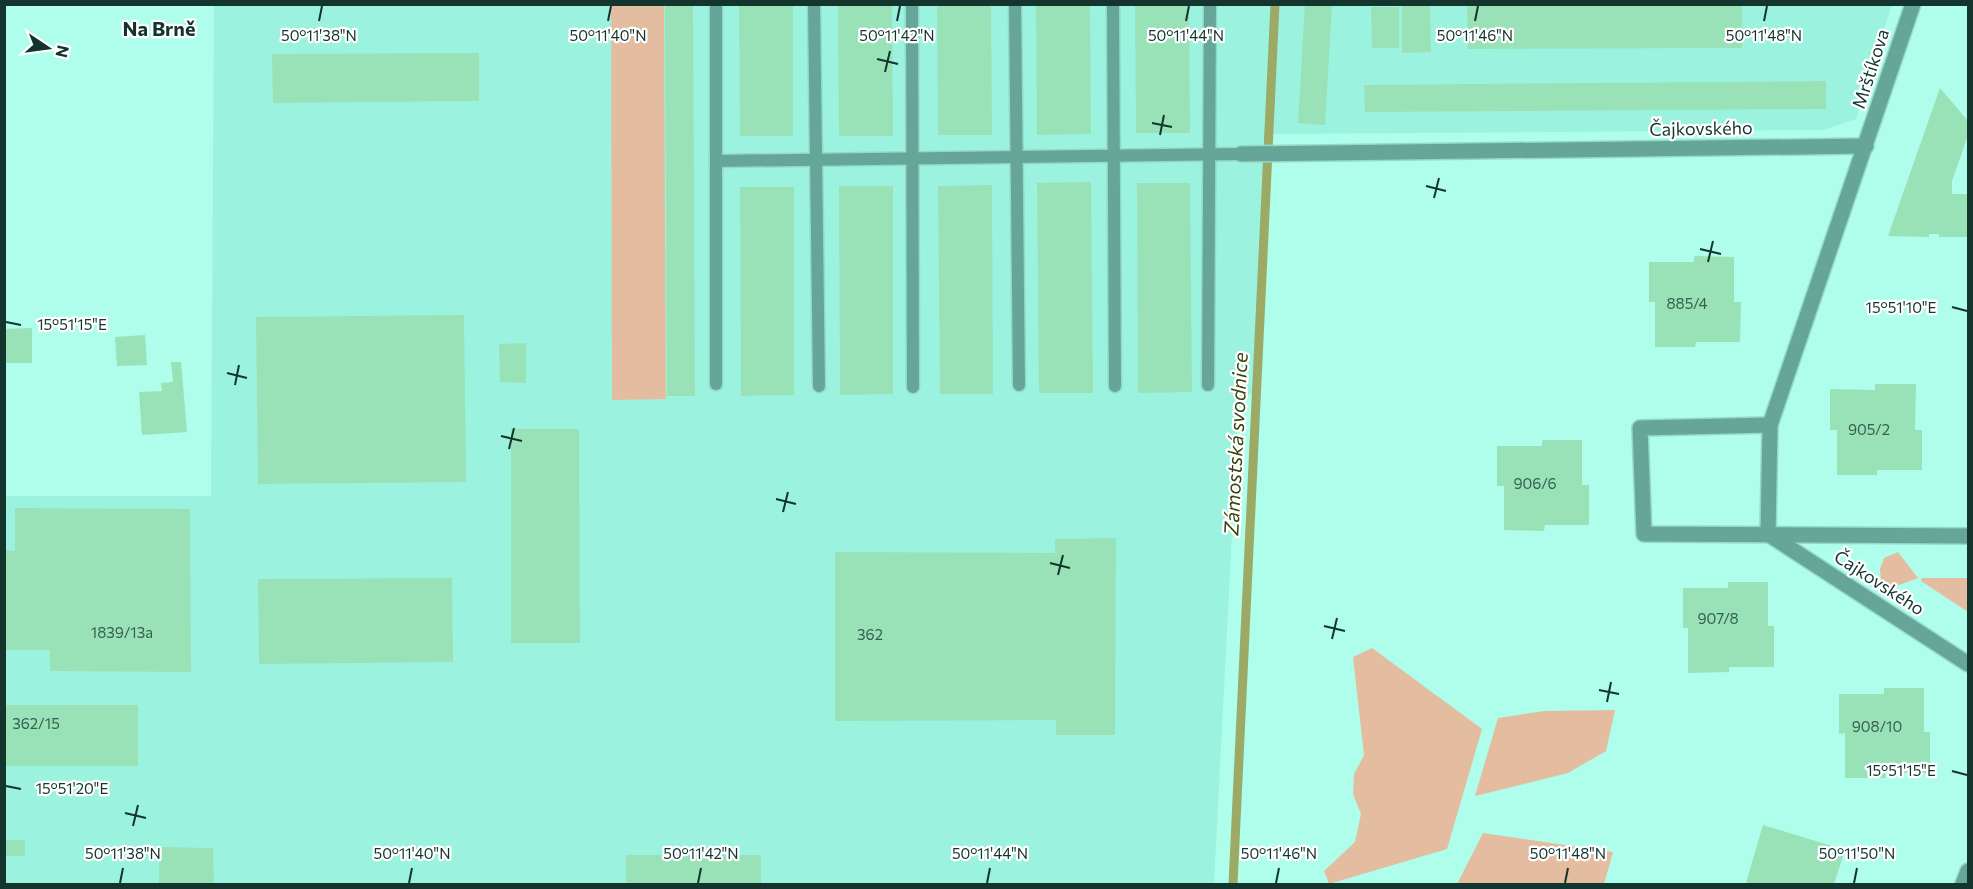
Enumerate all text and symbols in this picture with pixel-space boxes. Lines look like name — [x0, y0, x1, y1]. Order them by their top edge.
district label: Na Brně — [123, 16, 195, 40]
north arrow — [18, 18, 78, 78]
text: 50°11'38"N — [281, 26, 357, 44]
text: 50°11'40"N — [570, 26, 646, 44]
text: 50°11'42"N — [859, 26, 935, 44]
text: 50°11'44"N — [1148, 26, 1224, 44]
text: 50°11'46"N — [1437, 26, 1513, 44]
text: 50°11'48"N — [1726, 26, 1802, 44]
street label: Mrštíkova — [1847, 26, 1893, 111]
text: N — [52, 44, 74, 59]
street label: Čajkovského — [1649, 116, 1753, 140]
house number: 885/4 — [1666, 294, 1708, 312]
text: 15°51'10"E — [1866, 298, 1937, 316]
text: 15°51'15"E — [37, 315, 107, 333]
water label: Zámostská svodnice — [1218, 351, 1252, 537]
house number: 905/2 — [1848, 420, 1890, 438]
house number: 906/6 — [1513, 474, 1557, 492]
street label: Čajkovského — [1830, 545, 1929, 620]
house number: 907/8 — [1697, 609, 1739, 627]
house number: 1839/13a — [91, 623, 153, 641]
house number: 362 — [857, 625, 883, 643]
house number: 362/15 — [12, 714, 60, 732]
house number: 908/10 — [1852, 717, 1902, 735]
text: 15°51'15"E — [1866, 761, 1936, 779]
text: 15°51'20"E — [36, 779, 108, 797]
text: 50°11'38"N — [85, 844, 161, 862]
text: 50°11'40"N — [374, 844, 450, 862]
text: 50°11'42"N — [663, 844, 739, 862]
text: 50°11'44"N — [952, 844, 1028, 862]
text: 50°11'46"N — [1241, 844, 1317, 862]
text: 50°11'48"N — [1530, 844, 1606, 862]
text: 50°11'50"N — [1819, 844, 1895, 862]

